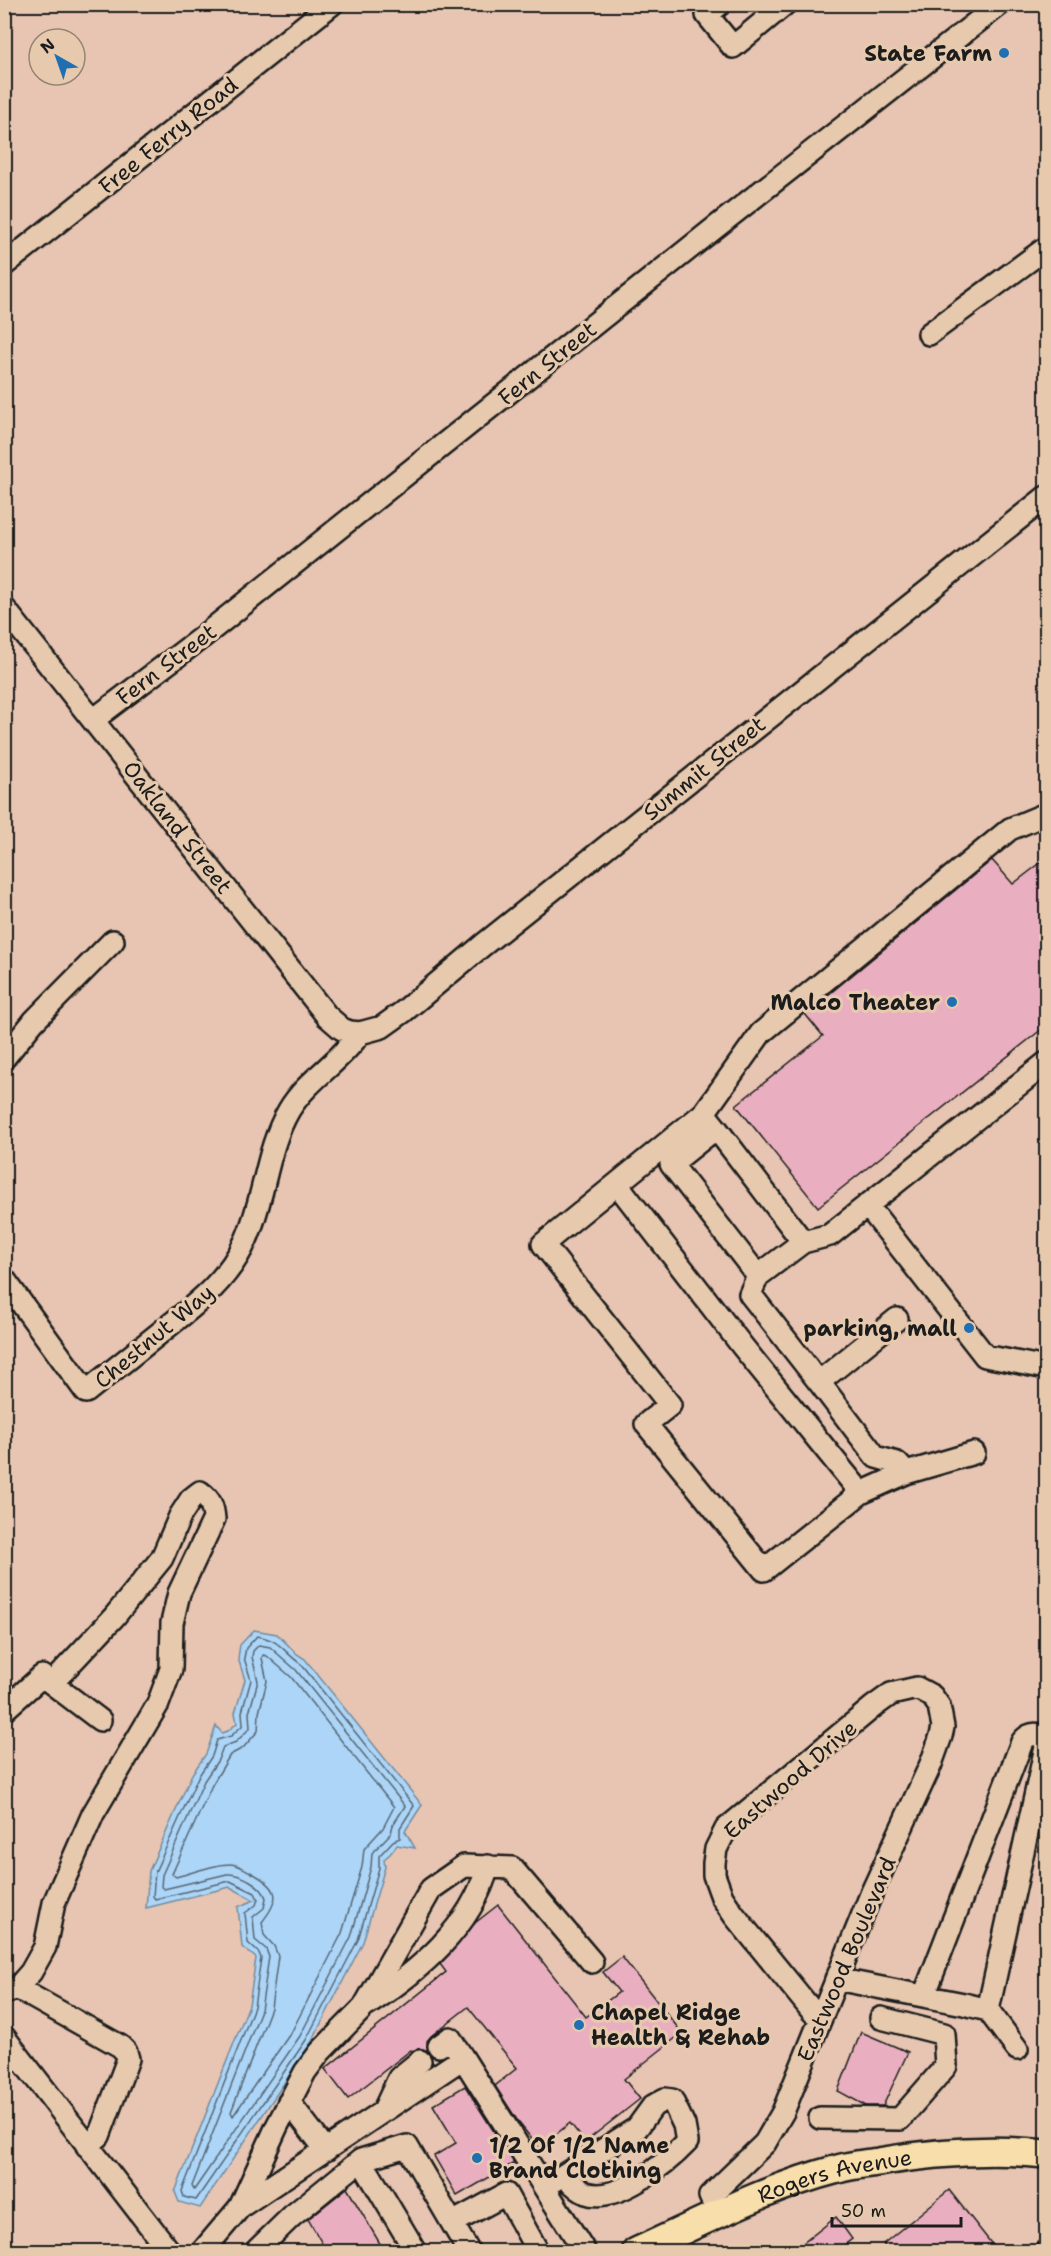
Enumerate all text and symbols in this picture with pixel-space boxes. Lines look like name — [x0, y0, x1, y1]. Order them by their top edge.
north arrow — [27, 27, 87, 87]
text: N — [36, 34, 59, 58]
place label: State Farm — [864, 39, 992, 68]
marker: State Farm — [997, 46, 1011, 60]
street label: Free Ferry Road — [93, 70, 244, 200]
street label: Fern Street — [492, 315, 603, 412]
street label: Fern Street — [110, 617, 222, 712]
street label: Summit Street — [637, 710, 772, 827]
street label: Oakland Street — [116, 755, 239, 900]
place label: Malco Theater — [770, 988, 940, 1017]
marker: Malco Theater — [945, 995, 959, 1009]
street label: Chestnut Way — [88, 1278, 220, 1395]
place label: parking, mall — [804, 1314, 957, 1343]
marker: parking, mall — [962, 1321, 976, 1335]
street label: Eastwood Drive — [717, 1713, 863, 1845]
street label: Eastwood Boulevard — [790, 1852, 903, 2066]
place label: Chapel Ridge Health & Rehab — [591, 1998, 770, 2052]
marker: Chapel Ridge Health & Rehab — [572, 2018, 586, 2032]
place label: 1/2 Of 1/2 Name Brand Clothing — [489, 2131, 669, 2185]
street label: Rogers Avenue — [753, 2143, 914, 2210]
marker: 1/2 Of 1/2 Name Brand Clothing — [470, 2151, 484, 2165]
scale bar — [832, 2190, 961, 2228]
text: 50 m — [841, 2199, 886, 2223]

